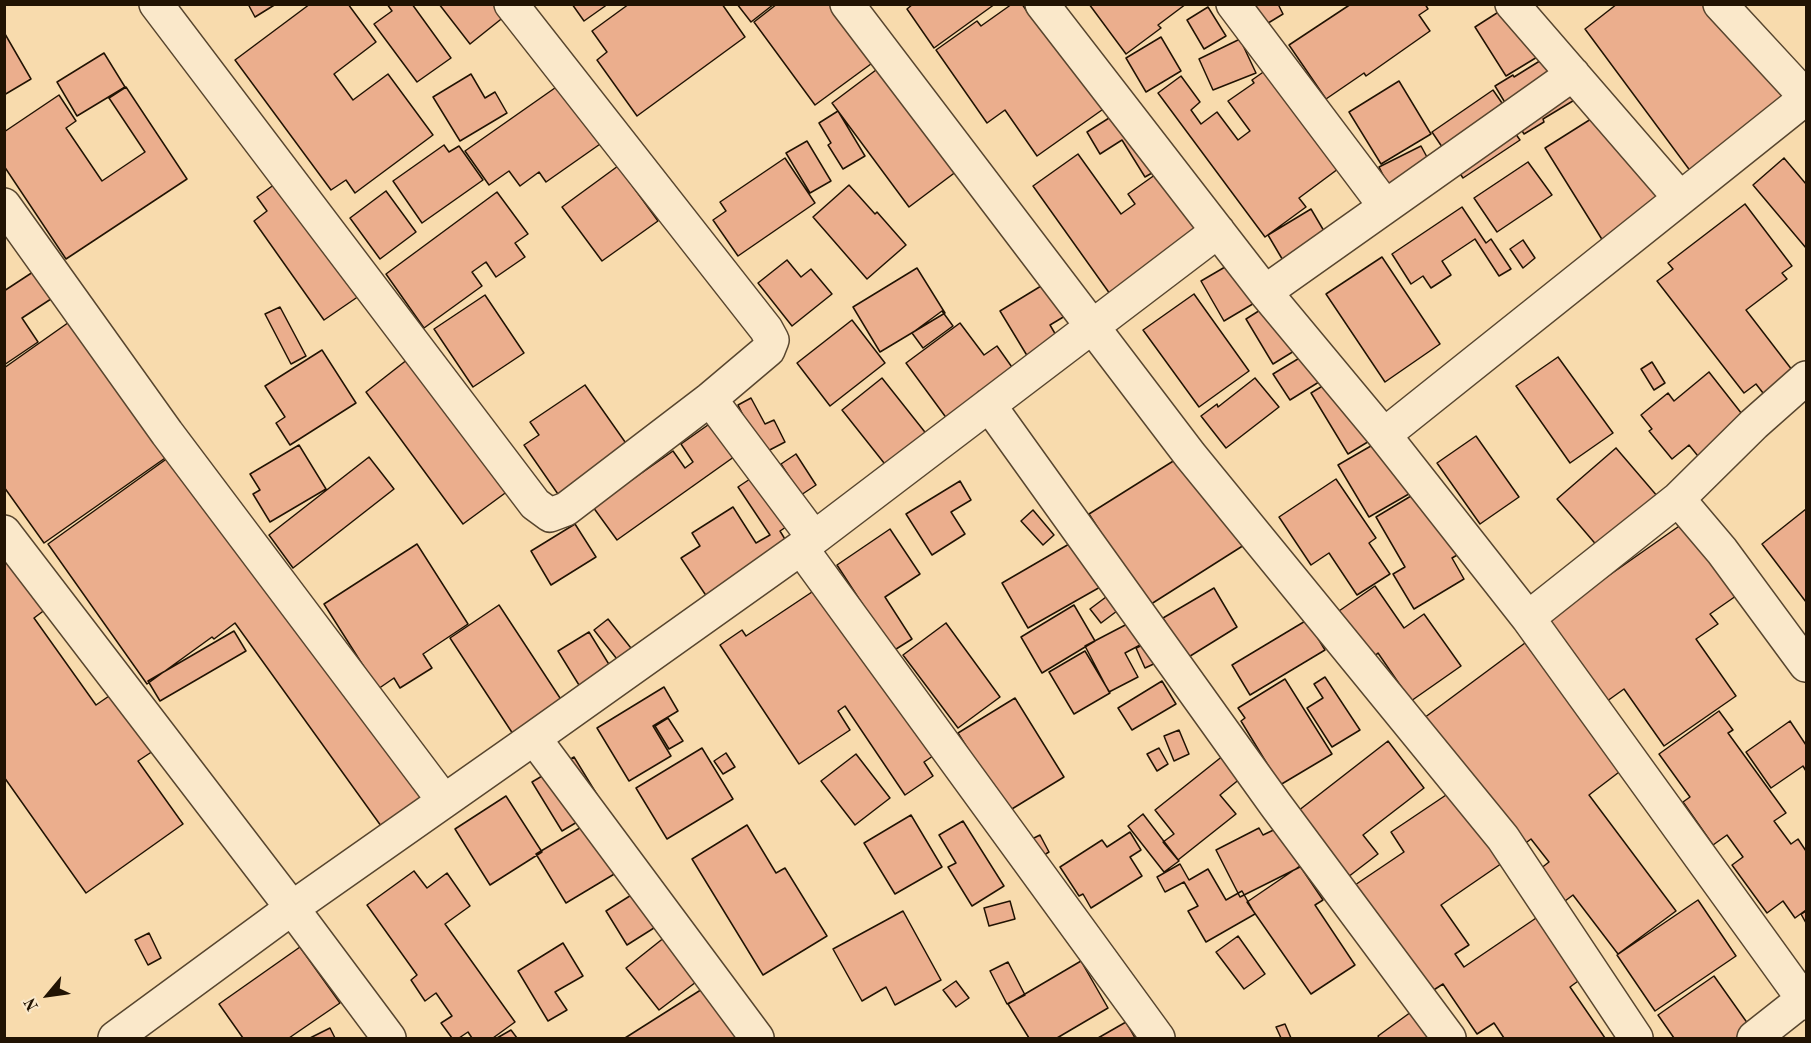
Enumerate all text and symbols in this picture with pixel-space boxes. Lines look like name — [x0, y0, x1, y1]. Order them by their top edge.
north arrow — [18, 965, 78, 1025]
text: N — [22, 995, 42, 1013]

